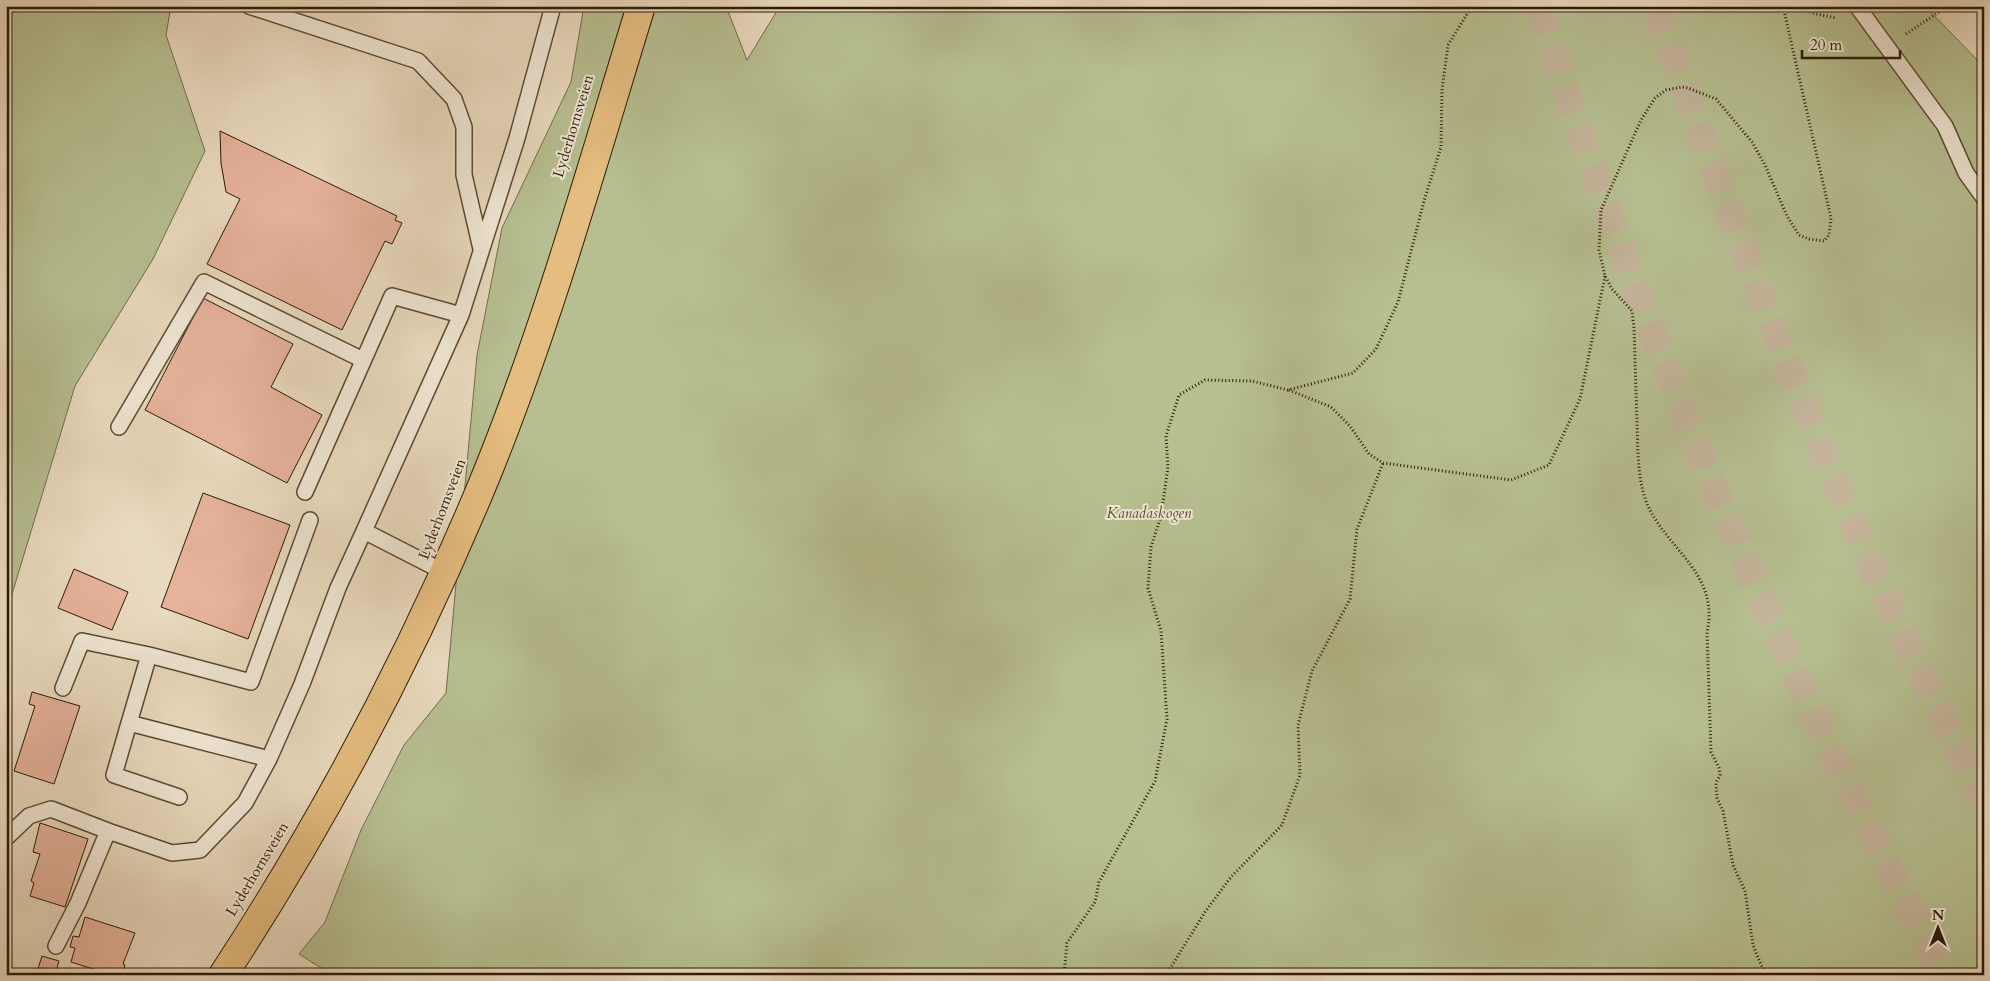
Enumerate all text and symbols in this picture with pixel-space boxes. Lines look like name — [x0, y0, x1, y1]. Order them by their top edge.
scale bar — [1802, 28, 1900, 60]
text: 20 m — [1810, 35, 1842, 55]
street label: Lyderhornsveien — [548, 72, 598, 180]
street label: Lyderhornsveien — [414, 455, 471, 562]
park label: Kanadaskogen — [1107, 503, 1192, 523]
street label: Lyderhornsveien — [221, 818, 293, 920]
north arrow — [1912, 904, 1962, 954]
text: N — [1932, 906, 1944, 925]

